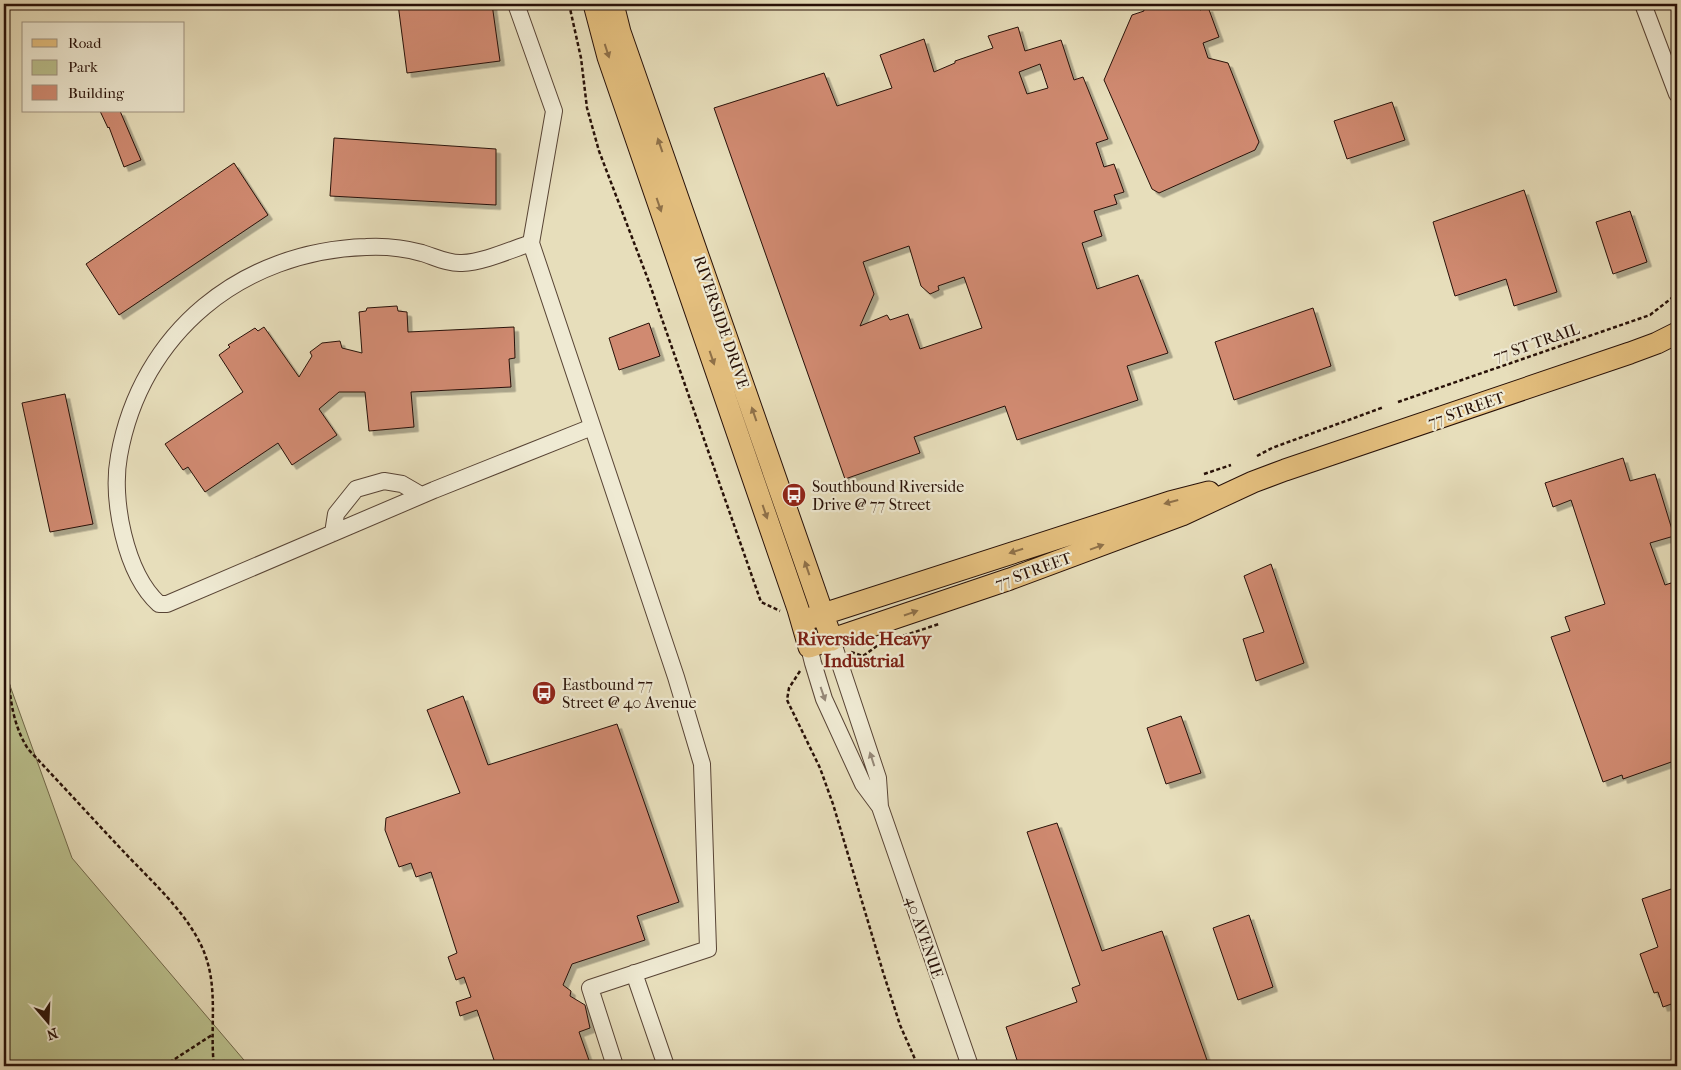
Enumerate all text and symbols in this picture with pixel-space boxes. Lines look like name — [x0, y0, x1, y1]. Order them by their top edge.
legend — [22, 22, 185, 112]
text: Road — [68, 34, 102, 52]
one-way arrow — [603, 43, 611, 58]
text: Park — [68, 58, 98, 76]
text: Building — [68, 84, 125, 102]
one-way arrow — [656, 137, 664, 152]
one-way arrow — [656, 197, 663, 212]
street label: RIVERSIDE DRIVE — [690, 253, 753, 391]
street label: 77 ST TRAIL — [1491, 319, 1582, 366]
one-way arrow — [709, 351, 716, 366]
street label: 77 STREET — [1425, 387, 1507, 431]
one-way arrow — [750, 406, 758, 421]
place label: Southbound Riverside Drive @ 77 Street — [812, 477, 964, 514]
bus stop icon: Southbound Riverside Drive @ 77 Street — [781, 482, 807, 508]
one-way arrow — [1164, 498, 1179, 506]
one-way arrow — [761, 505, 769, 520]
one-way arrow — [1090, 542, 1104, 550]
street label: 77 STREET — [992, 548, 1074, 593]
one-way arrow — [1009, 548, 1024, 555]
one-way arrow — [803, 560, 810, 575]
one-way arrow — [904, 609, 919, 617]
district label: Riverside Heavy Industrial — [797, 628, 932, 672]
place label: Eastbound 77 Street @ 40 Avenue — [562, 675, 696, 712]
bus stop icon: Eastbound 77 Street @ 40 Avenue — [531, 680, 557, 706]
one-way arrow — [819, 687, 827, 702]
one-way arrow — [867, 752, 875, 767]
street label: 40 AVENUE — [902, 894, 948, 981]
north arrow — [22, 998, 72, 1048]
text: N — [44, 1024, 60, 1044]

